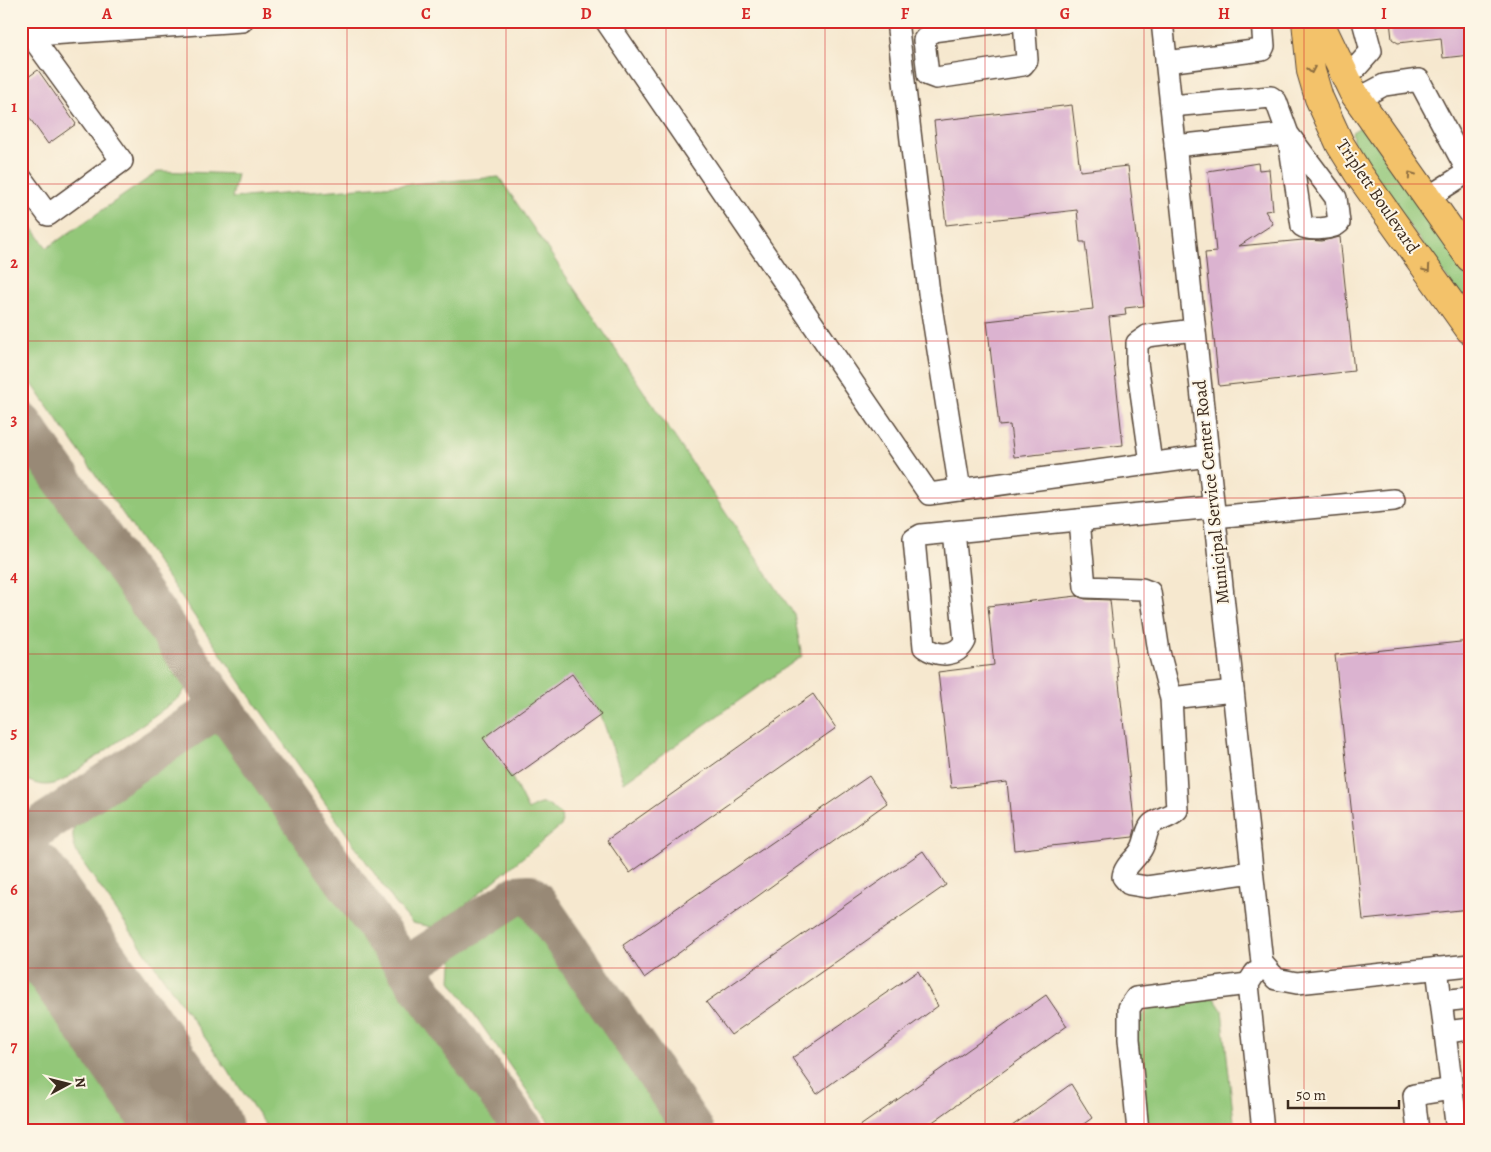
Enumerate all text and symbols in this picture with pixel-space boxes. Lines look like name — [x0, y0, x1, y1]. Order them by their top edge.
text: A — [101, 3, 113, 25]
text: B — [262, 3, 272, 25]
text: C — [421, 3, 431, 25]
text: D — [580, 3, 592, 25]
text: E — [741, 3, 751, 25]
text: F — [901, 3, 910, 25]
text: G — [1060, 3, 1070, 25]
text: H — [1218, 3, 1230, 25]
text: I — [1381, 3, 1387, 25]
one-way arrow — [1306, 65, 1316, 74]
text: 1 — [11, 96, 17, 118]
street label: Triplett Boulevard — [1331, 134, 1425, 258]
one-way arrow — [1408, 171, 1417, 181]
text: 2 — [10, 252, 18, 274]
one-way arrow — [1421, 263, 1430, 273]
street label: Municipal Service Center Road — [1187, 378, 1235, 605]
text: 3 — [11, 409, 18, 431]
text: 4 — [10, 566, 18, 588]
text: 5 — [11, 722, 18, 744]
text: 6 — [10, 879, 18, 901]
text: 7 — [11, 1036, 18, 1058]
north arrow — [42, 1060, 92, 1110]
text: N — [70, 1076, 90, 1089]
scale bar — [1288, 1077, 1400, 1109]
text: 50 m — [1296, 1085, 1326, 1105]

